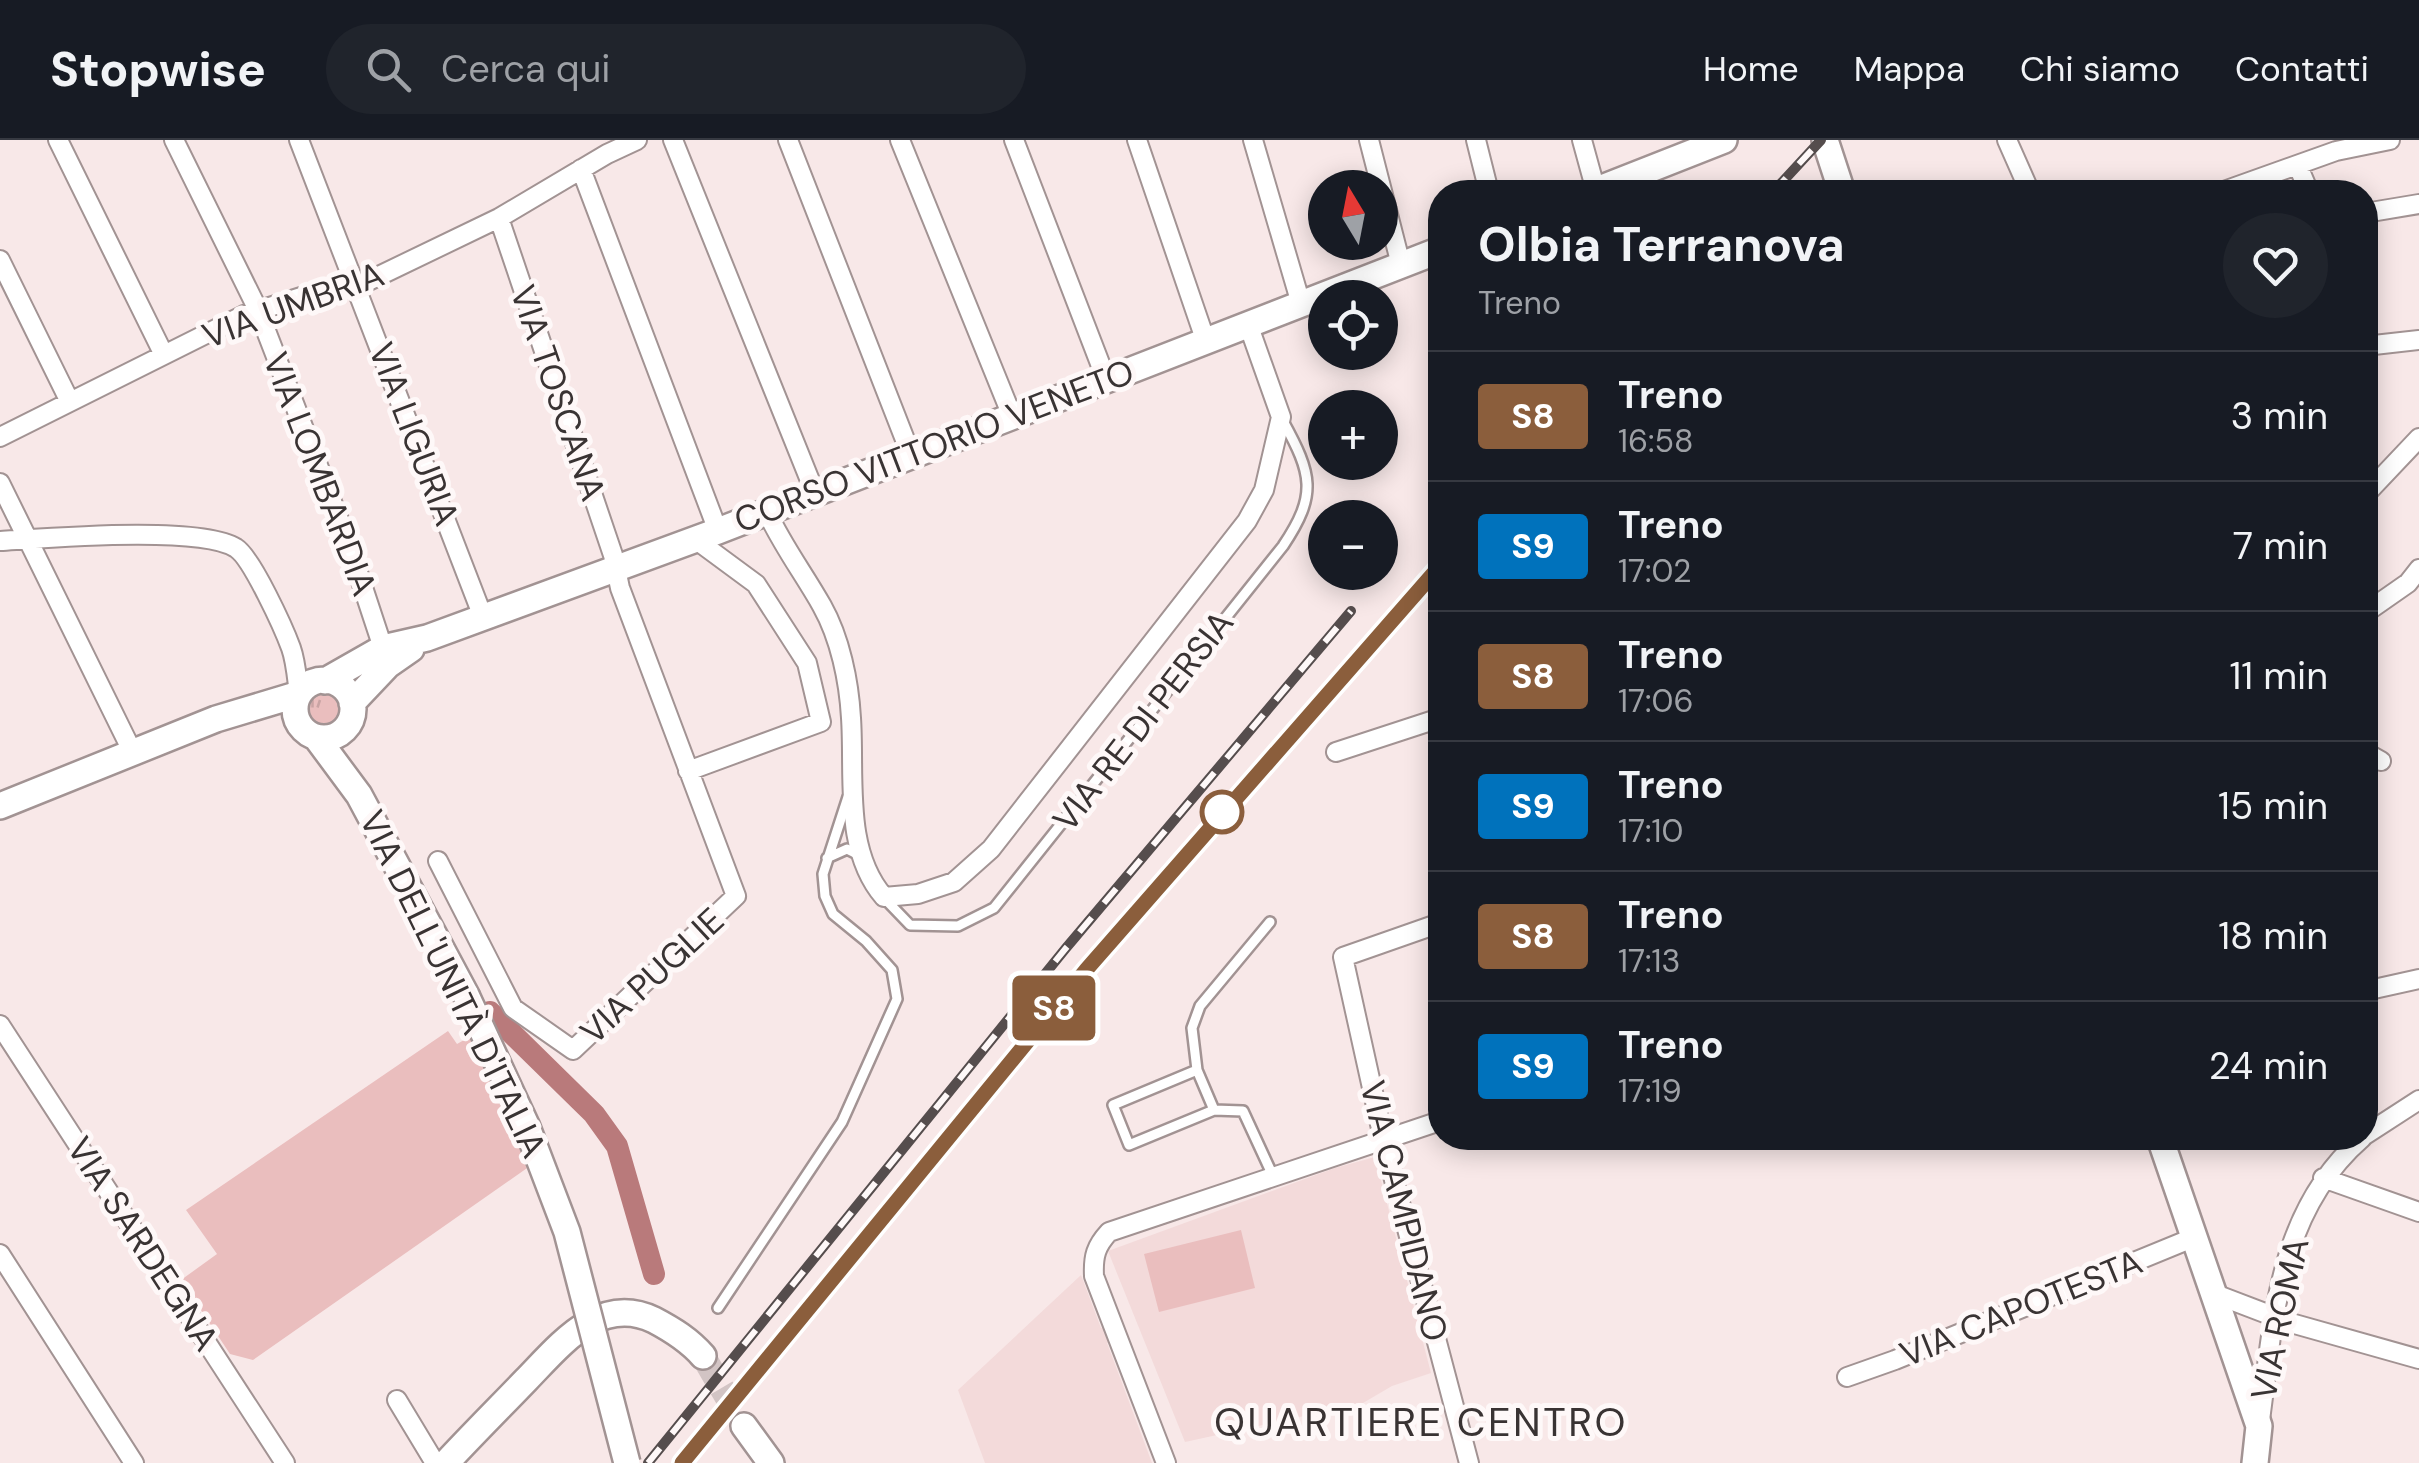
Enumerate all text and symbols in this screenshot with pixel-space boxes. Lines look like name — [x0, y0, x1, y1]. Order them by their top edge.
search box — [326, 24, 1026, 114]
text: Stopwise — [50, 38, 266, 101]
icon: search — [361, 42, 416, 97]
text: Cerca qui — [441, 44, 610, 94]
text: Home — [1703, 46, 1799, 92]
text: Mappa — [1854, 46, 1965, 92]
text: Chi siamo — [2020, 46, 2180, 92]
text: Contatti — [2235, 46, 2369, 92]
north arrow — [1308, 170, 1398, 260]
map controls — [1308, 170, 1398, 590]
text: Olbia Terranova — [1478, 213, 1845, 276]
button: heart — [2223, 213, 2328, 318]
street label: VIA UMBRIA — [196, 251, 390, 359]
street label: VIA TOSCANA — [500, 279, 616, 507]
button: locate — [1308, 280, 1398, 370]
text: Treno — [1478, 282, 1561, 324]
street label: VIA LIGURIA — [358, 336, 470, 532]
street label: VIA LOMBARDIA — [252, 346, 388, 602]
street label: CORSO VITTORIO VENETO — [728, 348, 1140, 544]
text: Treno — [1618, 370, 1724, 420]
button: + — [1308, 390, 1398, 480]
text: 3 min — [2231, 391, 2328, 441]
text: S8 — [1511, 393, 1555, 439]
text: 16:58 — [1618, 420, 1694, 462]
button: − — [1308, 500, 1398, 590]
text: Treno — [1618, 500, 1724, 550]
text: 7 min — [2233, 521, 2328, 571]
text: S9 — [1511, 523, 1555, 569]
text: 17:02 — [1618, 550, 1692, 592]
street label: VIA RE DI PERSIA — [1042, 601, 1244, 841]
text: Treno — [1618, 630, 1724, 680]
text: 11 min — [2229, 651, 2328, 701]
text: S8 — [1511, 653, 1555, 699]
text: 17:06 — [1618, 680, 1694, 722]
text: Treno — [1618, 760, 1724, 810]
text: 15 min — [2218, 781, 2328, 831]
text: S9 — [1511, 783, 1555, 829]
unlabelled marker — [1201, 791, 1243, 833]
street label: VIA DELL'UNITÀ D'ITALIA — [349, 803, 557, 1165]
text: 17:10 — [1618, 810, 1683, 852]
text: Treno — [1618, 890, 1724, 940]
street label: VIA PUGLIE — [570, 898, 734, 1054]
text: 18 min — [2218, 911, 2328, 961]
text: S8 — [1511, 913, 1555, 959]
text: 17:13 — [1618, 940, 1680, 982]
line badge: S8 — [1009, 976, 1099, 1040]
text: S8 — [1032, 985, 1076, 1031]
text: Treno — [1618, 1020, 1724, 1070]
text: 24 min — [2209, 1041, 2328, 1091]
text: S9 — [1511, 1043, 1555, 1089]
text: 17:19 — [1618, 1070, 1682, 1112]
street label: VIA CAMPIDANO — [1349, 1076, 1459, 1346]
street label: VIA SARDEGNA — [57, 1128, 229, 1360]
street label: VIA ROMA — [2240, 1234, 2320, 1404]
street label: VIA CAPOTESTA — [1893, 1238, 2149, 1378]
district label: QUARTIERE CENTRO — [1214, 1396, 1628, 1448]

